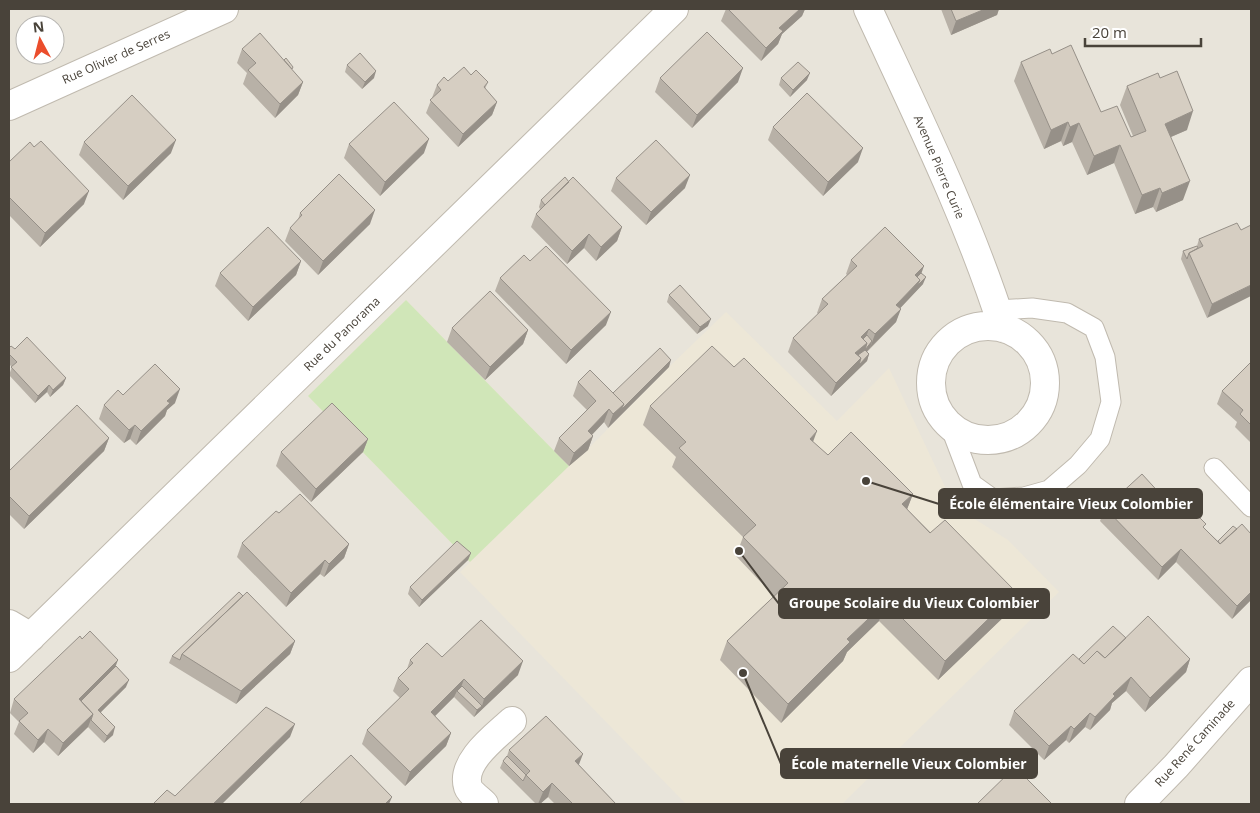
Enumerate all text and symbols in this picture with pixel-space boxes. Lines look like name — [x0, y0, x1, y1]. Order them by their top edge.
north arrow — [15, 15, 65, 65]
scale bar — [1085, 15, 1201, 47]
text: N — [32, 16, 45, 37]
text: 20 m — [1092, 22, 1127, 42]
street label: Rue Olivier de Serres — [59, 25, 173, 88]
street label: Avenue Pierre Curie — [910, 112, 969, 222]
street label: Rue du Panorama — [300, 293, 384, 375]
callout: École élémentaire Vieux Colombier — [939, 489, 1202, 518]
text: École élémentaire Vieux Colombier — [949, 494, 1193, 513]
callout: Groupe Scolaire du Vieux Colombier — [779, 589, 1049, 618]
text: Groupe Scolaire du Vieux Colombier — [789, 593, 1040, 612]
street label: Rue René Caminade — [1151, 695, 1239, 790]
callout: École maternelle Vieux Colombier — [781, 749, 1037, 778]
text: École maternelle Vieux Colombier — [791, 754, 1027, 773]

